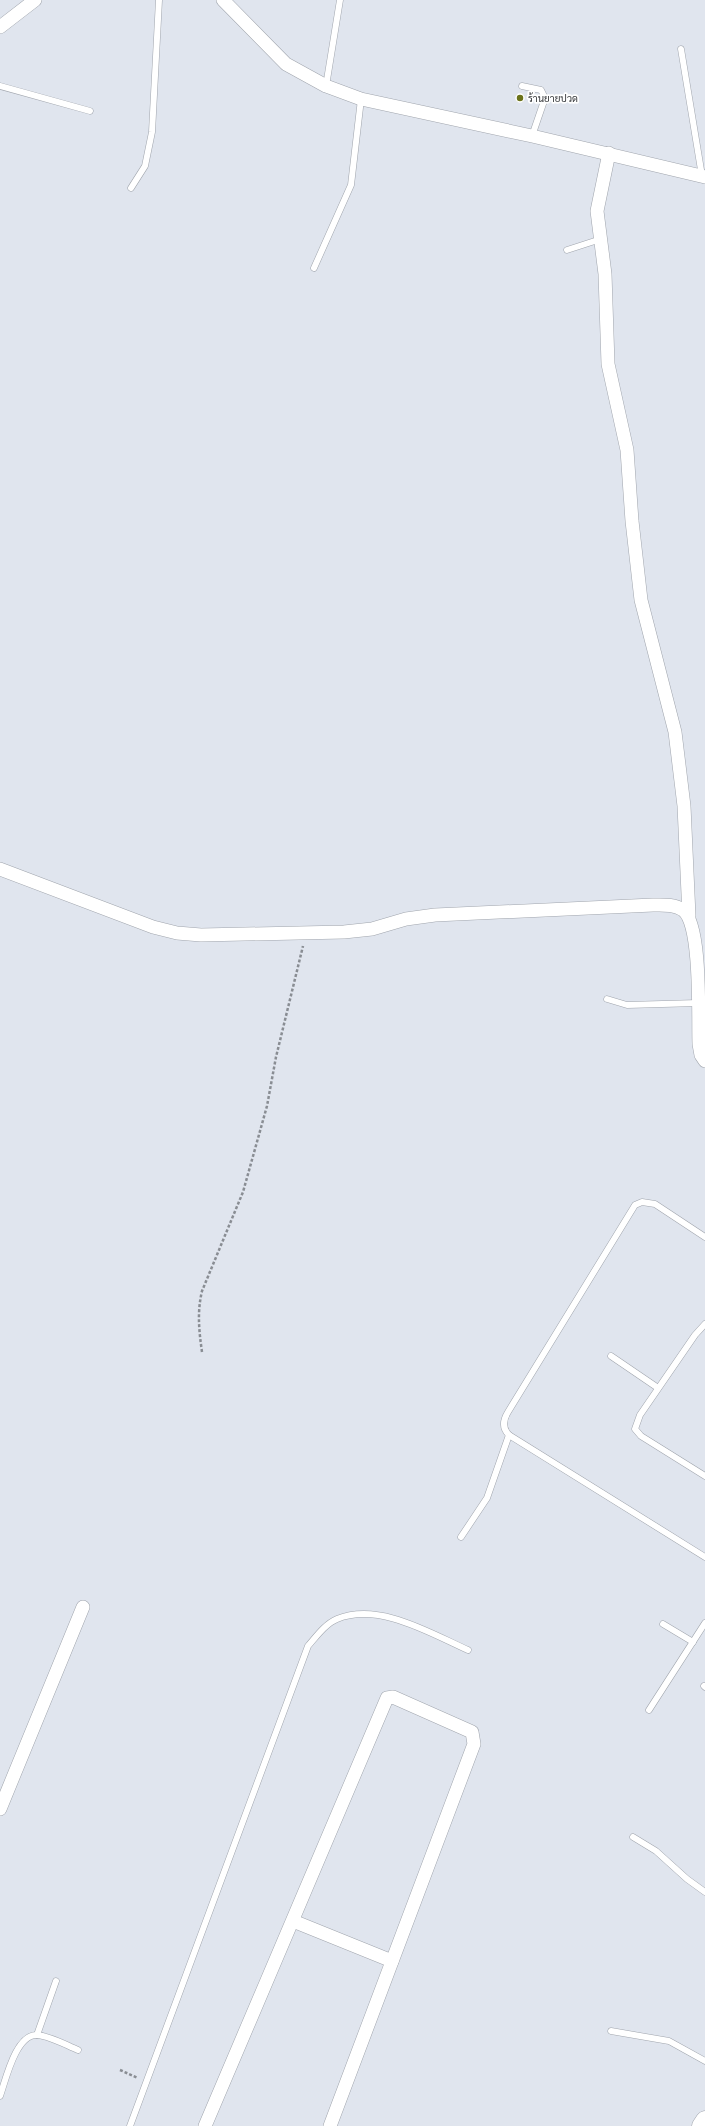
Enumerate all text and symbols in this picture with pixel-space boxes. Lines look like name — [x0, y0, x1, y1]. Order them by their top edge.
place label: ร้านยายปวด — [528, 91, 578, 104]
marker: ร้านยายปวด — [515, 93, 525, 103]

